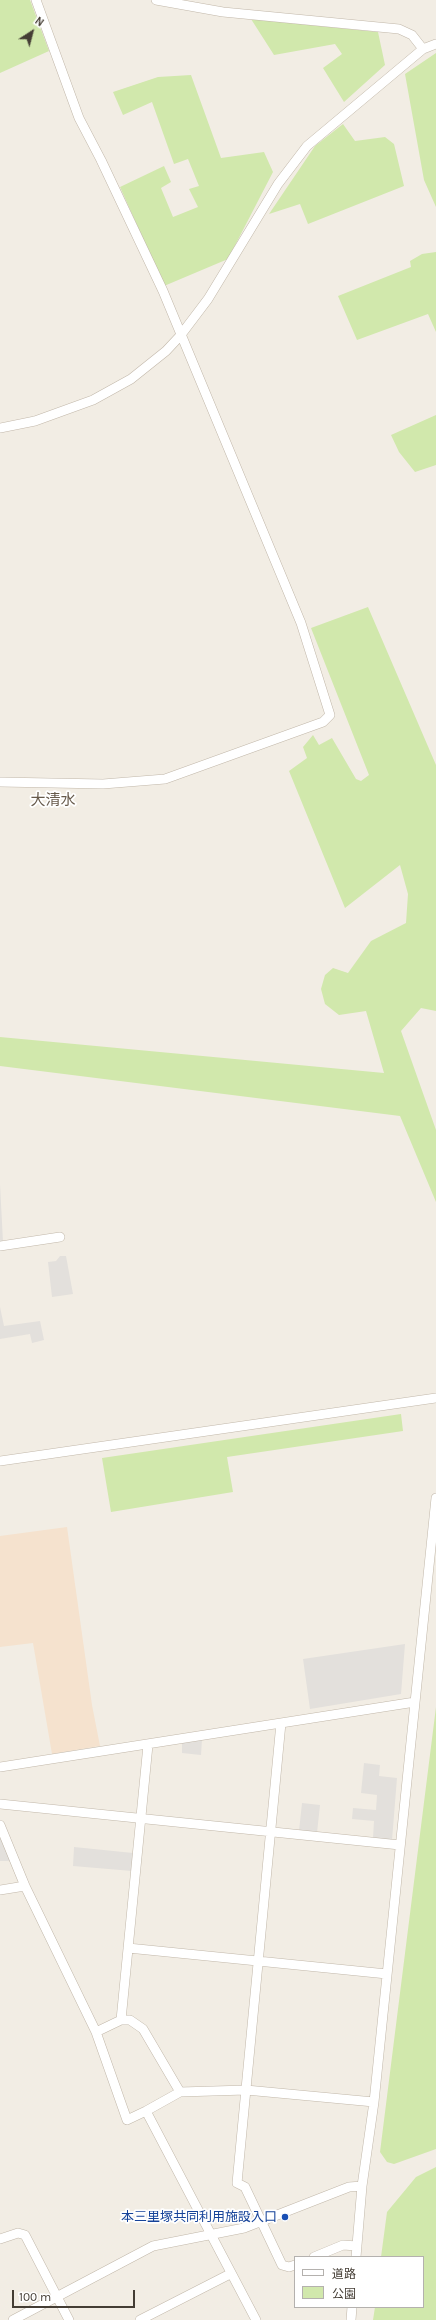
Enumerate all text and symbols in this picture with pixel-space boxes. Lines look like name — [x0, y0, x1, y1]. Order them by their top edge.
north arrow — [12, 12, 52, 52]
text: N — [32, 14, 46, 29]
district label: 大清水 — [31, 792, 75, 810]
place label: 本三里塚共同利用施設入口 — [121, 2209, 277, 2225]
marker: 本三里塚共同利用施設入口 — [280, 2212, 290, 2222]
legend — [294, 2256, 424, 2308]
text: 道路 — [332, 2267, 356, 2281]
scale bar — [14, 2282, 137, 2308]
text: 公園 — [332, 2287, 356, 2301]
text: 100 m — [19, 2290, 51, 2304]

